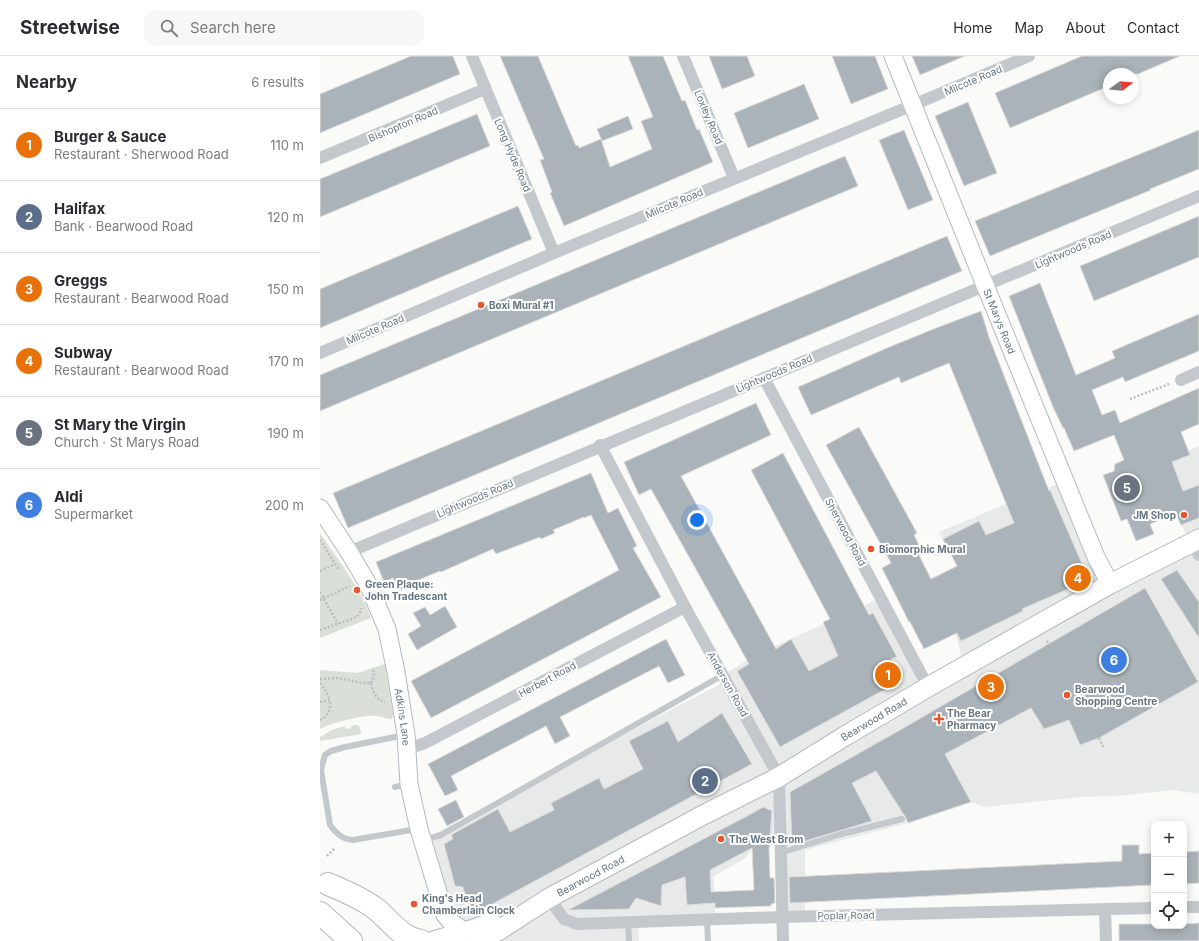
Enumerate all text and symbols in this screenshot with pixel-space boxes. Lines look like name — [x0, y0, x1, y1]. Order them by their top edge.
search box — [144, 10, 424, 46]
text: Streetwise — [20, 16, 120, 39]
icon: search — [158, 17, 180, 39]
text: Search here — [190, 18, 276, 37]
text: Home — [953, 19, 992, 36]
text: Map — [1014, 19, 1044, 36]
text: About — [1066, 19, 1105, 36]
text: Contact — [1127, 19, 1179, 36]
street label: Milcote Road — [942, 62, 1004, 98]
north arrow — [1103, 68, 1139, 104]
text: Nearby — [16, 72, 77, 92]
text: 6 results — [251, 74, 304, 90]
street label: Loxley Road — [692, 88, 726, 146]
street label: Bishopton Road — [366, 104, 440, 144]
street label: Long Hyde Road — [492, 117, 534, 193]
text: Burger & Sauce — [54, 127, 166, 146]
text: 1 — [26, 137, 32, 153]
text: 110 m — [270, 137, 304, 153]
text: Restaurant · Sherwood Road — [54, 146, 229, 162]
street label: Milcote Road — [643, 185, 705, 221]
text: Halifax — [54, 199, 105, 218]
text: 2 — [25, 209, 33, 225]
text: 120 m — [268, 209, 304, 225]
text: Bank · Bearwood Road — [54, 218, 193, 234]
street label: Lightwoods Road — [1033, 227, 1113, 271]
text: Greggs — [54, 271, 107, 290]
text: 3 — [25, 281, 33, 297]
text: 150 m — [268, 281, 304, 297]
street label: St Marys Road — [981, 287, 1018, 355]
text: Restaurant · Bearwood Road — [54, 290, 229, 306]
place label: Boxi Mural #1 — [489, 299, 554, 311]
marker: Boxi Mural #1 — [476, 300, 486, 310]
street label: Milcote Road — [344, 311, 406, 347]
text: Subway — [54, 343, 113, 362]
street label: Lightwoods Road — [734, 351, 814, 395]
text: 4 — [25, 353, 33, 369]
text: 170 m — [268, 353, 304, 369]
text: Restaurant · Bearwood Road — [54, 362, 229, 378]
text: St Mary the Virgin — [54, 415, 186, 434]
text: 5 — [25, 425, 33, 441]
text: 190 m — [267, 425, 304, 441]
text: Church · St Marys Road — [54, 434, 199, 450]
pin: 5 — [1114, 473, 1140, 503]
street label: Lightwoods Road — [435, 476, 515, 520]
text: Aldi — [54, 487, 83, 506]
street label: Sherwood Road — [823, 496, 869, 568]
text: 6 — [25, 497, 33, 513]
text: 200 m — [265, 497, 304, 513]
text: Supermarket — [54, 506, 133, 522]
place label: JM Shop — [1133, 509, 1176, 521]
your location — [687, 510, 707, 530]
marker: JM Shop — [1179, 510, 1189, 520]
place label: Biomorphic Mural — [879, 543, 966, 555]
marker: Biomorphic Mural — [866, 544, 876, 554]
pin: 4 — [1065, 563, 1091, 593]
place label: Green Plaque: John Tradescant — [365, 578, 448, 602]
marker: Green Plaque: John Tradescant — [352, 585, 362, 595]
pin: 6 — [1101, 645, 1127, 675]
street label: Anderson Road — [705, 649, 751, 719]
street label: Herbert Road — [516, 659, 578, 699]
pin: 1 — [875, 660, 901, 690]
pin: 3 — [978, 672, 1004, 702]
place label: Bearwood Shopping Centre — [1075, 683, 1157, 708]
street label: Adkins Lane — [393, 687, 413, 746]
marker: Bearwood Shopping Centre — [1062, 690, 1072, 700]
street label: Bearwood Road — [838, 695, 909, 743]
place label: The Bear Pharmacy — [947, 707, 996, 732]
marker: The Bear Pharmacy — [934, 714, 944, 724]
pin: 2 — [692, 766, 718, 796]
map controls — [1151, 821, 1187, 929]
button: + — [1151, 821, 1187, 857]
place label: The West Brom — [729, 833, 803, 845]
marker: The West Brom — [716, 834, 726, 844]
street label: Bearwood Road — [554, 853, 626, 899]
button: − — [1151, 857, 1187, 893]
place label: King's Head Chamberlain Clock — [422, 892, 515, 916]
button: locate — [1151, 893, 1187, 929]
marker: King's Head Chamberlain Clock — [409, 899, 419, 909]
street label: Poplar Road — [817, 909, 875, 921]

